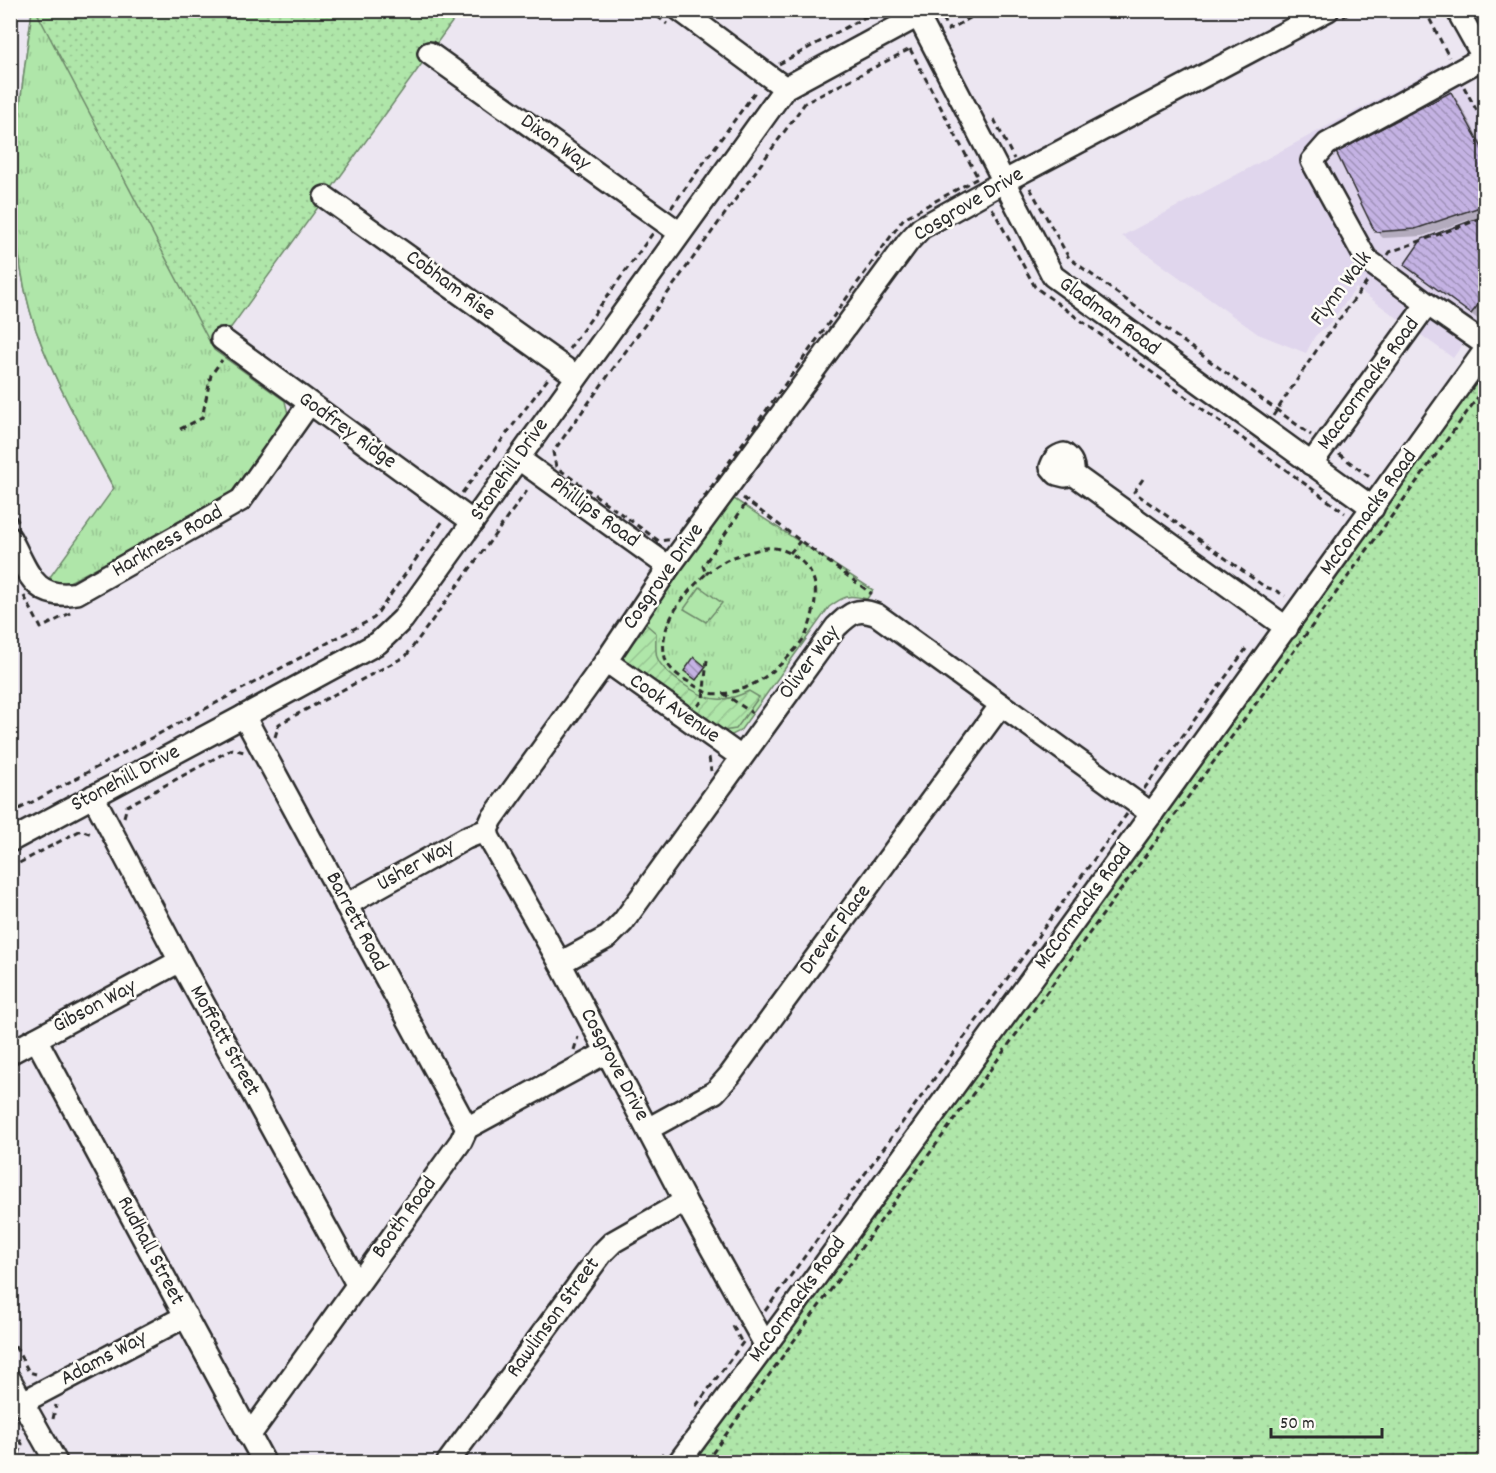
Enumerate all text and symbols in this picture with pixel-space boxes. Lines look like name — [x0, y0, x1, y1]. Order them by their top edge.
street label: Dixon Way — [513, 107, 598, 180]
street label: Cosgrove Drive — [908, 160, 1030, 250]
street label: Cobham Rise — [399, 243, 501, 329]
street label: Flynn Walk — [1304, 245, 1380, 333]
street label: Gladman Road — [1052, 270, 1166, 364]
street label: Maccormacks Road — [1310, 311, 1428, 457]
street label: Godfrey Ridge — [291, 385, 403, 477]
street label: Stonehill Drive — [463, 412, 557, 528]
street label: McCormacks Road — [1313, 443, 1425, 583]
street label: Phillips Road — [543, 470, 645, 556]
street label: Harkness Road — [107, 498, 229, 586]
street label: Cosgrove Drive — [616, 517, 712, 637]
street label: Oliver Way — [772, 619, 849, 707]
street label: Cook Avenue — [622, 666, 726, 752]
street label: Stonehill Drive — [66, 737, 186, 821]
street label: Usher Way — [371, 831, 461, 900]
street label: McCormacks Road — [1028, 837, 1140, 977]
street label: Barrett Road — [317, 867, 395, 977]
street label: Drever Place — [793, 878, 879, 982]
street label: Gibson Way — [48, 971, 143, 1042]
street label: Moffatt Street — [181, 980, 267, 1102]
street label: Cosgrove Drive — [571, 1003, 657, 1127]
street label: Booth Road — [365, 1171, 445, 1265]
street label: Rudhall Street — [108, 1191, 192, 1311]
street label: McCormacks Road — [742, 1230, 854, 1370]
street label: Rawlinson Street — [500, 1251, 608, 1385]
street label: Adams Way — [55, 1323, 154, 1395]
scale bar — [1271, 1401, 1382, 1439]
text: 50 m — [1280, 1412, 1315, 1437]

